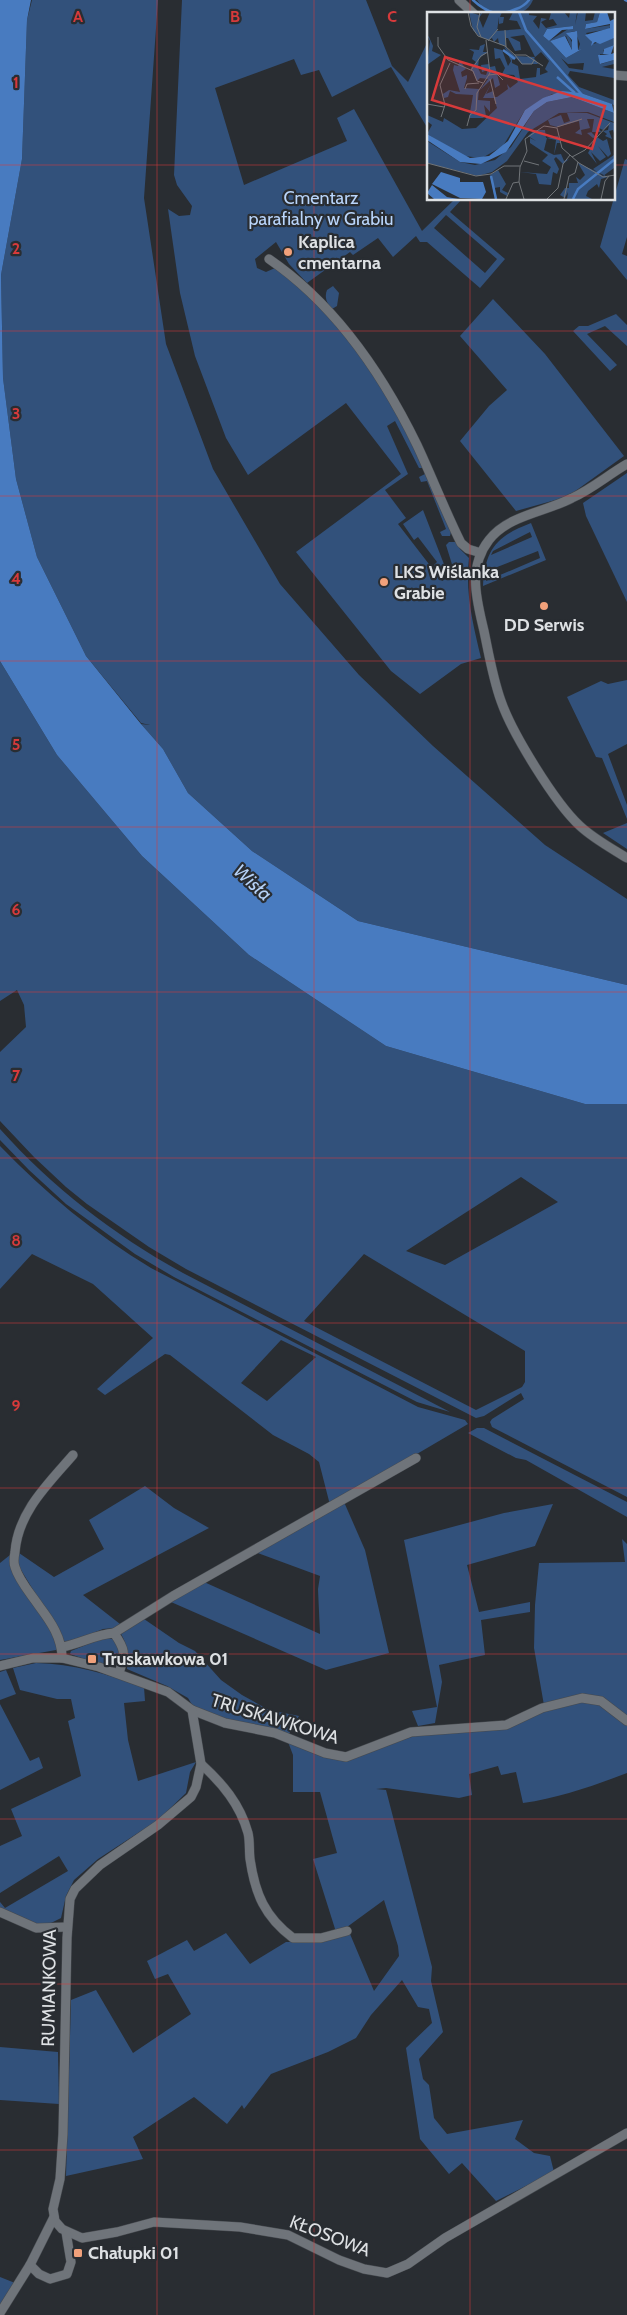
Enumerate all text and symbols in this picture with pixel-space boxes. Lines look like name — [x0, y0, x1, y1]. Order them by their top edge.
text: A — [73, 7, 83, 26]
text: B — [230, 7, 240, 26]
text: C — [387, 7, 397, 26]
inset map — [427, 12, 614, 200]
text: 1 — [13, 73, 19, 92]
park label: Cmentarz parafialny w Grabiu — [249, 187, 393, 230]
place label: Kaplica cmentarna — [298, 231, 381, 274]
text: 2 — [12, 239, 20, 258]
marker: Kaplica cmentarna — [282, 246, 294, 258]
text: 3 — [12, 404, 20, 423]
place label: LKS Wiślanka Grabie — [394, 561, 499, 604]
text: 4 — [11, 569, 21, 588]
marker: LKS Wiślanka Grabie — [378, 576, 390, 588]
marker: DD Serwis — [538, 600, 550, 612]
place label: DD Serwis — [504, 614, 585, 636]
text: 5 — [12, 735, 20, 754]
water label: Wisła — [229, 859, 277, 905]
text: 6 — [12, 900, 21, 919]
text: 7 — [12, 1066, 21, 1085]
text: 8 — [11, 1231, 21, 1250]
text: 9 — [12, 1396, 21, 1415]
place label: Truskawkowa 01 — [102, 1648, 228, 1670]
marker: Truskawkowa 01 — [86, 1653, 98, 1665]
street label: TRUSKAWKOWA — [208, 1689, 342, 1749]
street label: RUMIANKOWA — [37, 1929, 61, 2047]
street label: KŁOSOWA — [286, 2211, 374, 2261]
place label: Chałupki 01 — [88, 2242, 179, 2264]
marker: Chałupki 01 — [72, 2247, 84, 2259]

